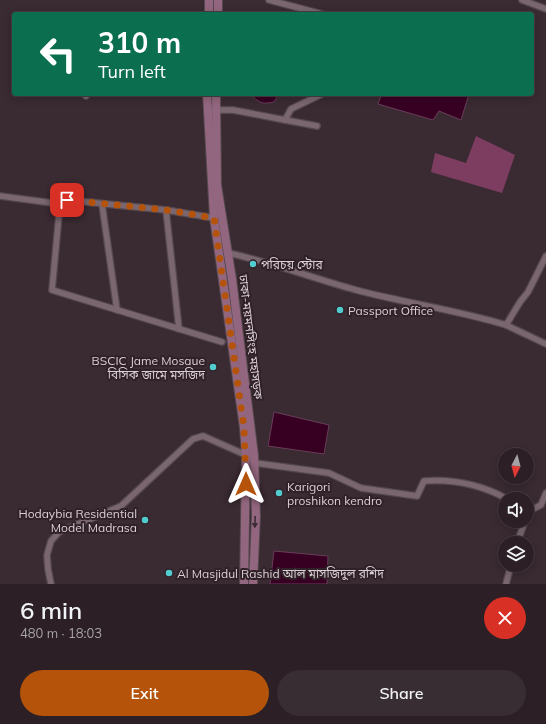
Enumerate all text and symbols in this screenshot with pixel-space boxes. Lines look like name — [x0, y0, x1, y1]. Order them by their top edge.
text: 310 m — [98, 25, 181, 60]
icon: left — [32, 28, 84, 80]
text: Turn left — [98, 60, 166, 83]
pin — [50, 183, 84, 217]
icon: arrive — [56, 189, 78, 211]
place label: পরিচয় স্টোর — [261, 257, 323, 272]
marker: পরিচয় স্টোর — [248, 259, 258, 269]
street label: ঢাকা-ময়মনসিংহ মহাসড়ক — [236, 273, 266, 400]
place label: Passport Office — [348, 303, 433, 318]
marker: Passport Office — [335, 305, 345, 315]
place label: BSCIC Jame Mosque বিসিক জামে মসজিদ — [92, 353, 205, 382]
marker: BSCIC Jame Mosque বিসিক জামে মসজিদ — [208, 362, 218, 372]
north arrow — [498, 448, 534, 484]
map controls — [498, 448, 534, 572]
position arrow — [225, 463, 267, 505]
place label: Karigori proshikon kendro — [287, 479, 382, 508]
marker: Karigori proshikon kendro — [274, 488, 284, 498]
button: sound — [498, 492, 534, 528]
place label: Hodaybia Residential Model Madrasa — [18, 506, 137, 535]
marker: Hodaybia Residential Model Madrasa — [140, 515, 150, 525]
one-way arrow — [252, 516, 259, 528]
button: layers — [498, 536, 534, 572]
place label: Al Masjidul Rashid আল মাসজিদুল রশিদ — [177, 566, 384, 581]
marker: Al Masjidul Rashid আল মাসজিদুল রশিদ — [164, 568, 174, 578]
text: 6 min — [20, 595, 82, 625]
button: close — [484, 597, 526, 639]
text: 480 m · 18:03 — [20, 625, 102, 641]
button: Exit — [20, 670, 269, 716]
button: Share — [277, 670, 526, 716]

